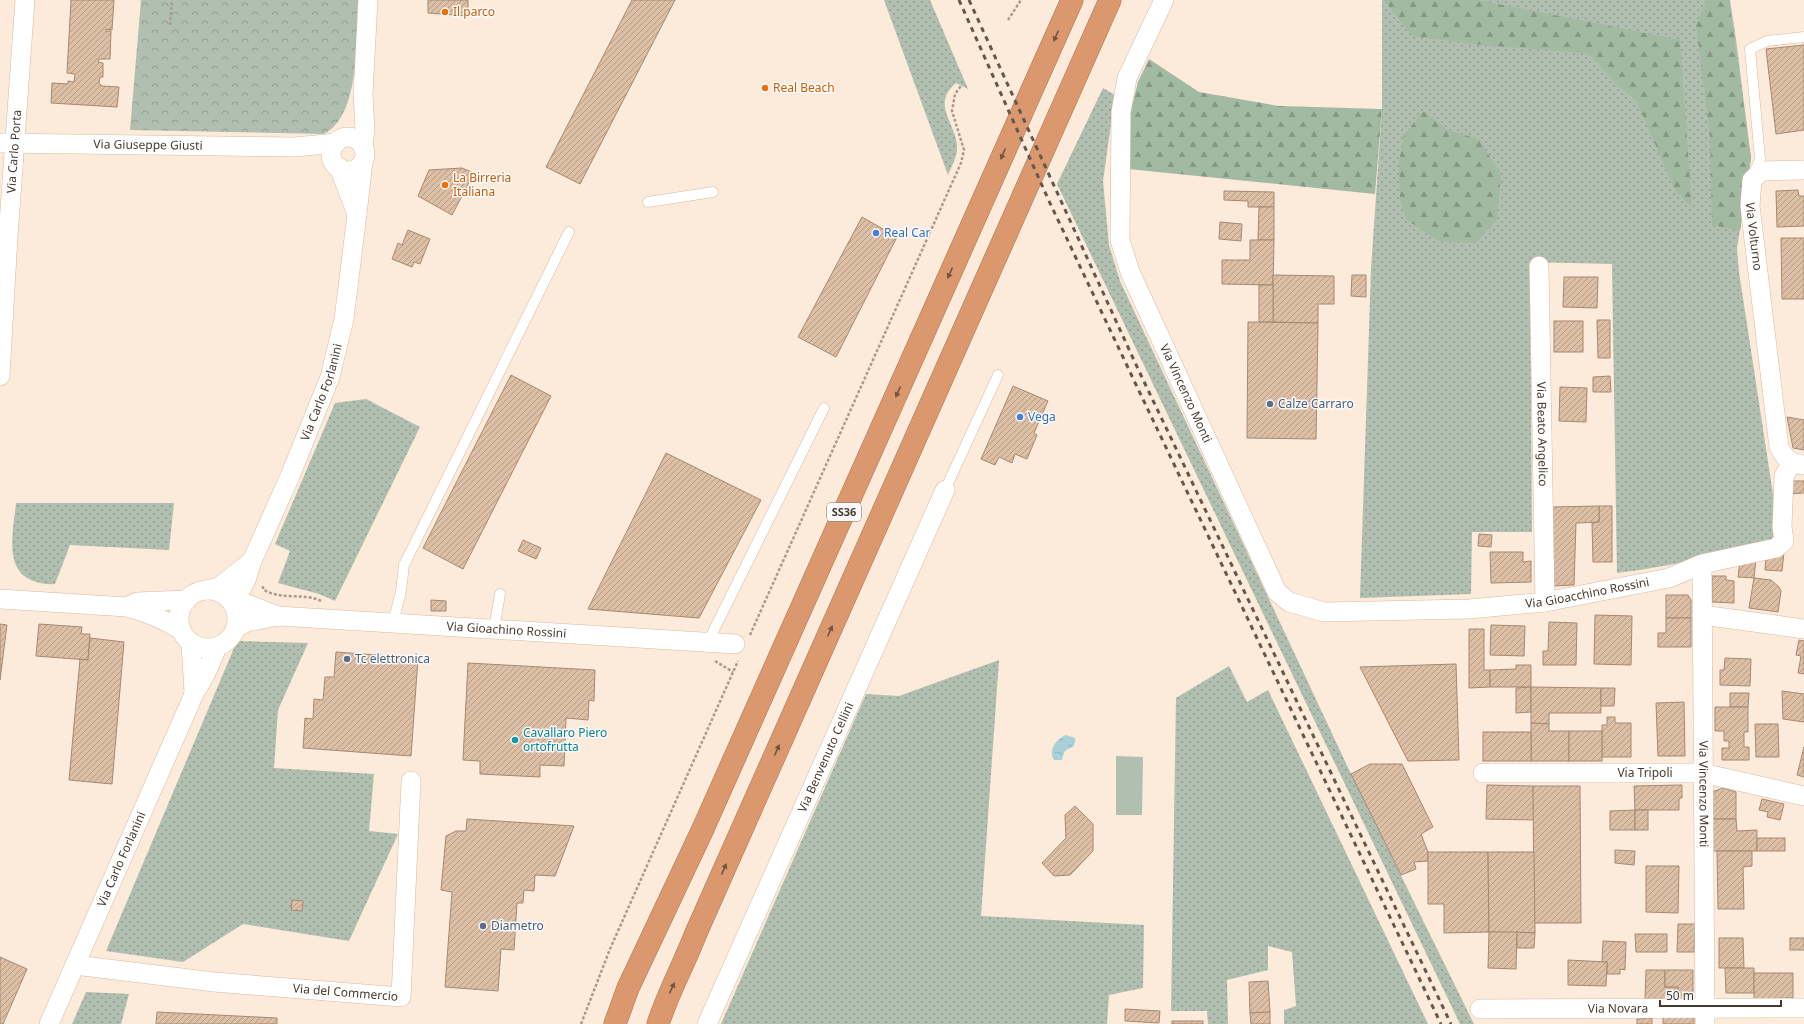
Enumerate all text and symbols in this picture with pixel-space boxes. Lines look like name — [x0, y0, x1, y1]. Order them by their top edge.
place label: Il parco — [453, 3, 495, 20]
marker: Il parco — [440, 7, 450, 17]
one-way arrow — [1053, 30, 1059, 41]
place label: Real Beach — [773, 79, 835, 96]
marker: Real Beach — [760, 83, 770, 93]
street label: Via Carlo Porta — [2, 109, 25, 194]
street label: Via Giuseppe Giusti — [93, 135, 203, 154]
one-way arrow — [1000, 149, 1006, 161]
place label: La Birreria Italiana — [453, 169, 511, 200]
marker: La Birreria Italiana — [440, 180, 450, 190]
street label: Via Volturno — [1742, 201, 1767, 271]
place label: Real Car — [884, 224, 930, 241]
marker: Real Car — [871, 228, 881, 238]
one-way arrow — [947, 268, 953, 280]
street label: Via Vincenzo Monti — [1156, 341, 1216, 445]
street label: Via Carlo Forlanini — [296, 342, 346, 443]
street label: Via Beato Angelico — [1533, 381, 1552, 486]
one-way arrow — [894, 386, 901, 398]
place label: Calze Carraro — [1278, 395, 1354, 412]
marker: Calze Carraro — [1265, 399, 1275, 409]
place label: Vega — [1028, 408, 1056, 425]
marker: Vega — [1015, 412, 1025, 422]
road number: SS36 — [827, 503, 861, 521]
street label: Via Gioacchino Rossini — [1524, 573, 1651, 612]
street label: Via Gioachino Rossini — [446, 617, 567, 642]
one-way arrow — [826, 625, 833, 637]
place label: Tc elettronica — [355, 650, 430, 667]
marker: Tc elettronica — [342, 654, 352, 664]
street label: Via Benvenuto Cellini — [793, 699, 857, 815]
place label: Cavallaro Piero ortofrutta — [523, 724, 607, 755]
marker: Cavallaro Piero ortofrutta — [510, 735, 520, 745]
street label: Via Vincenzo Monti — [1695, 740, 1713, 848]
one-way arrow — [774, 744, 780, 755]
street label: Via Tripoli — [1617, 764, 1673, 781]
street label: Via Carlo Forlanini — [93, 809, 149, 909]
one-way arrow — [721, 863, 727, 874]
place label: Diametro — [491, 917, 544, 934]
marker: Diametro — [478, 921, 488, 931]
street label: Via del Commercio — [292, 979, 399, 1005]
one-way arrow — [670, 981, 676, 993]
scale bar — [1660, 982, 1781, 1008]
text: 50 m — [1666, 987, 1694, 1004]
street label: Via Novara — [1588, 999, 1648, 1017]

